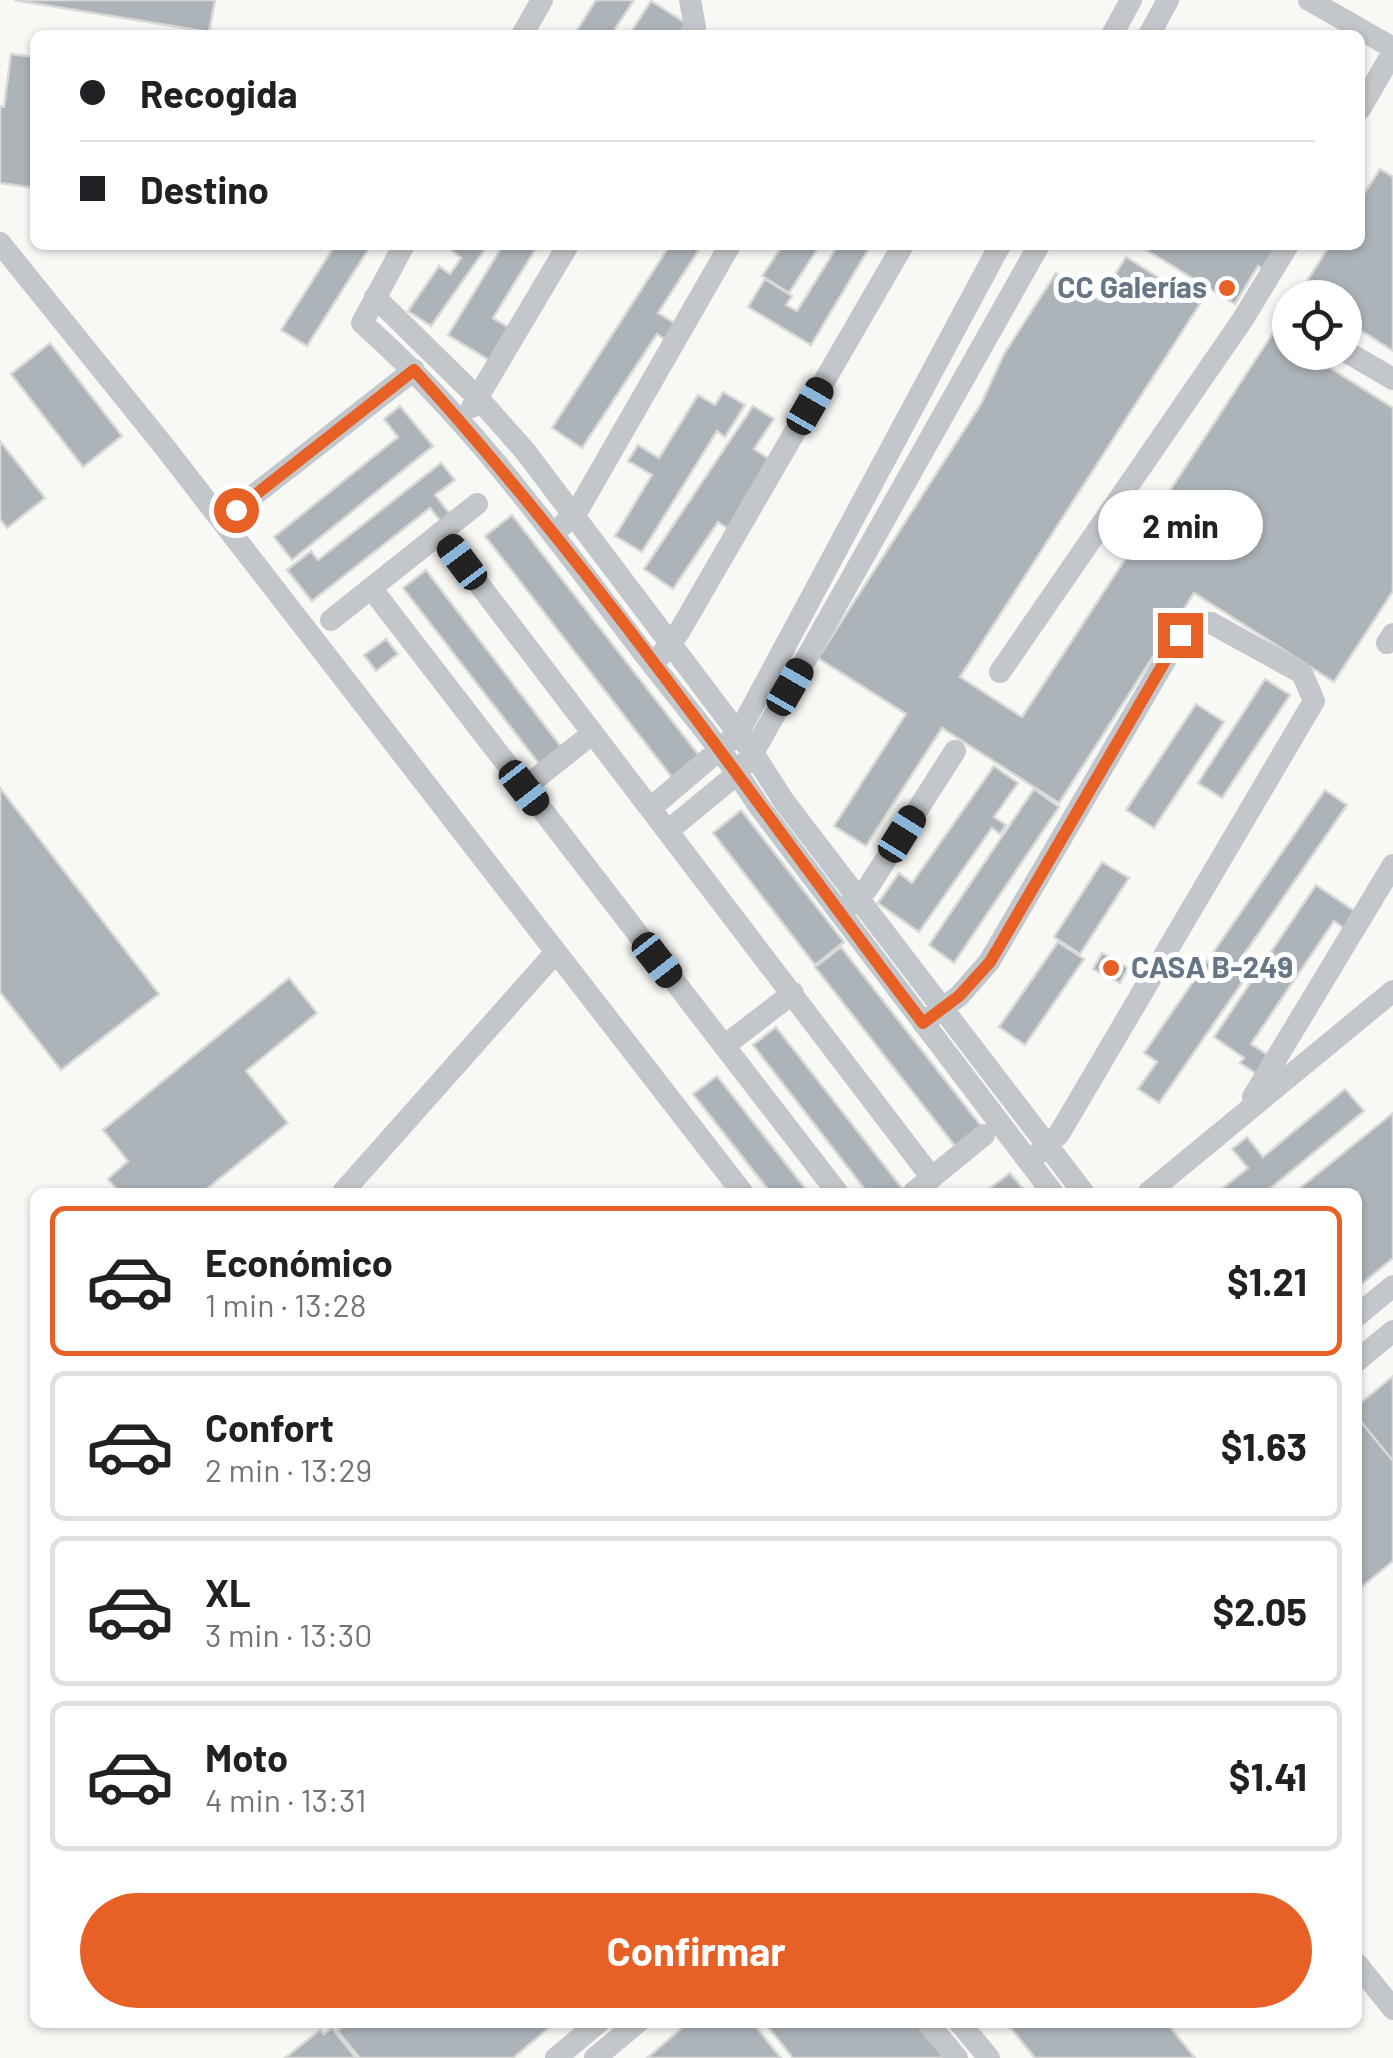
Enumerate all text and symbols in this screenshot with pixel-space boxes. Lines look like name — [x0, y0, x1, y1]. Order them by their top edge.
text: Recogida — [140, 70, 298, 116]
text: Destino — [140, 166, 269, 212]
place label: CC Galerías — [1057, 268, 1207, 304]
marker: CC Galerías — [1216, 277, 1238, 299]
map controls — [1272, 280, 1362, 370]
button: locate — [1272, 280, 1362, 370]
car — [782, 373, 838, 439]
route start — [214, 488, 259, 533]
callout: 2 min — [1098, 490, 1262, 560]
text: 2 min — [1142, 506, 1219, 544]
car — [432, 529, 492, 595]
route end — [1158, 613, 1203, 658]
car — [762, 654, 818, 720]
car — [494, 755, 554, 821]
car — [873, 801, 931, 867]
car — [627, 927, 687, 993]
place label: CASA B-249 — [1131, 948, 1293, 984]
marker: CASA B-249 — [1100, 957, 1122, 979]
icon: car — [85, 1236, 175, 1326]
text: Económico — [205, 1239, 393, 1285]
text: $1.21 — [1227, 1258, 1307, 1304]
text: 1 min · 13:28 — [205, 1285, 366, 1323]
icon: car — [85, 1401, 175, 1491]
text: Confort — [205, 1404, 334, 1450]
text: $1.63 — [1221, 1423, 1307, 1469]
text: 2 min · 13:29 — [205, 1450, 372, 1488]
icon: car — [85, 1566, 175, 1656]
text: XL — [205, 1569, 251, 1615]
text: $2.05 — [1213, 1588, 1307, 1634]
text: 3 min · 13:30 — [205, 1615, 372, 1653]
icon: car — [85, 1731, 175, 1821]
text: Moto — [205, 1734, 288, 1780]
text: $1.41 — [1229, 1753, 1307, 1799]
text: 4 min · 13:31 — [205, 1780, 366, 1818]
button: Confirmar — [80, 1893, 1312, 2008]

